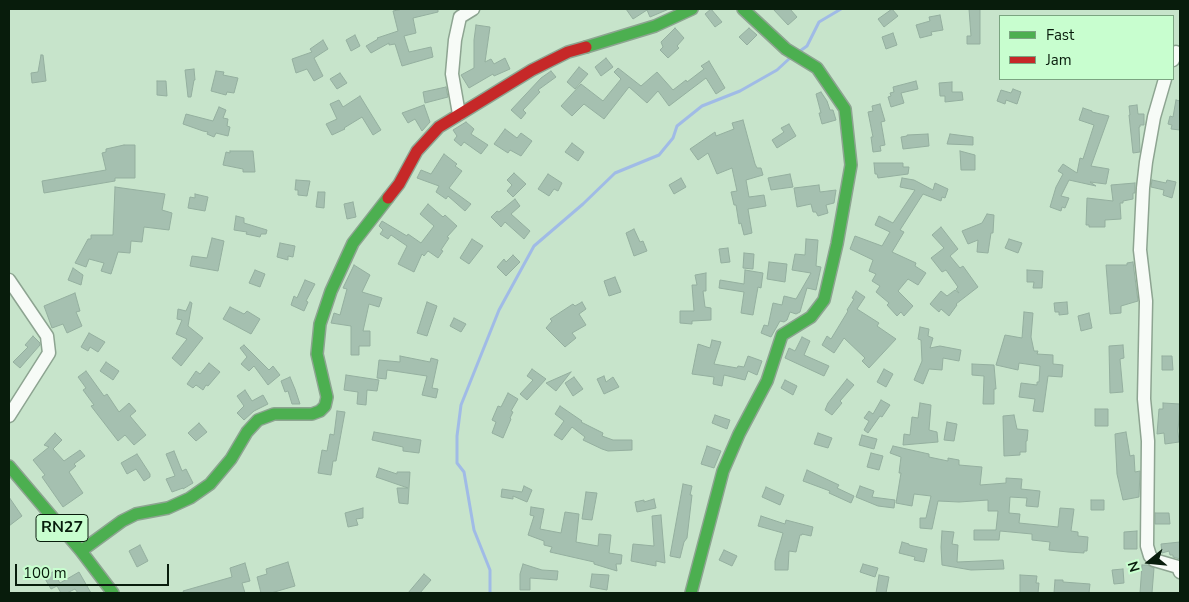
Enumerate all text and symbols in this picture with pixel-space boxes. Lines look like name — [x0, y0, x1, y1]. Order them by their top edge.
legend — [999, 15, 1174, 80]
text: Fast — [1046, 25, 1074, 45]
text: Jam — [1046, 50, 1072, 70]
road number: RN27 — [36, 514, 88, 542]
north arrow — [1124, 537, 1174, 587]
scale bar — [18, 554, 171, 586]
text: N — [1124, 559, 1145, 574]
text: 100 m — [23, 563, 67, 583]

